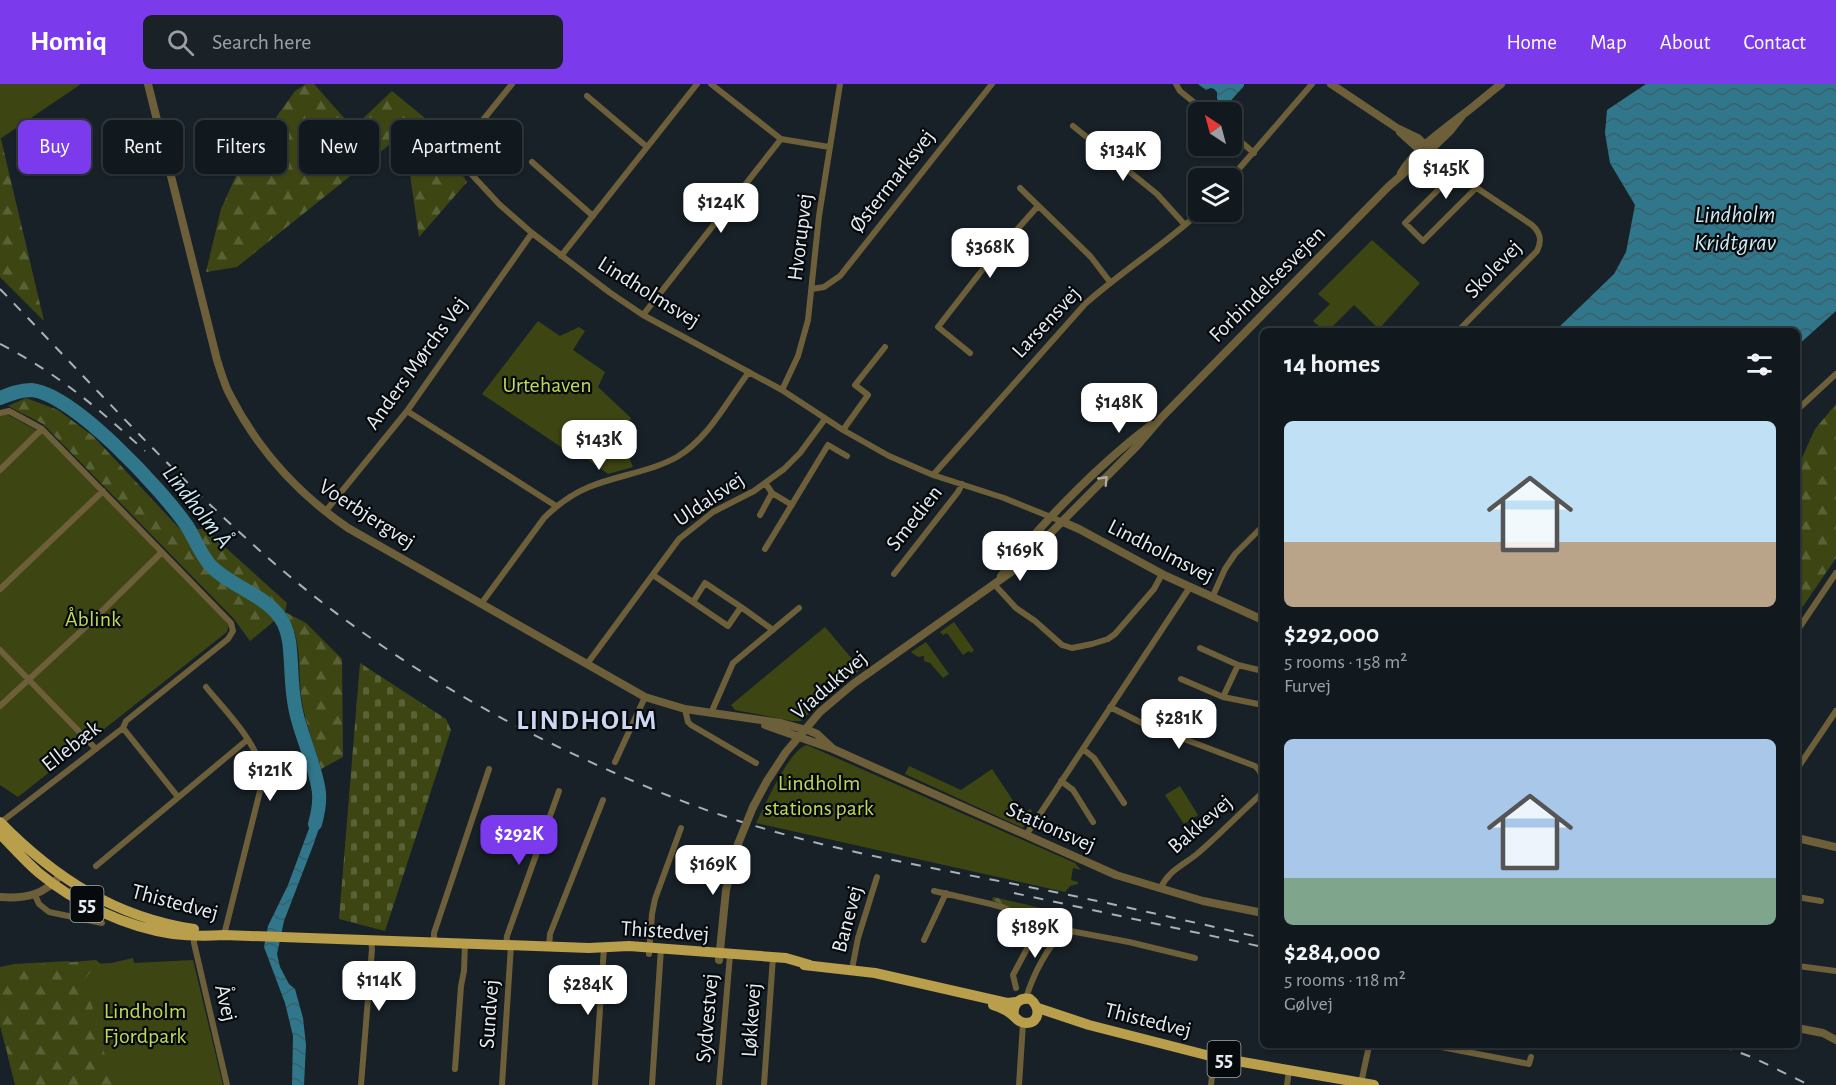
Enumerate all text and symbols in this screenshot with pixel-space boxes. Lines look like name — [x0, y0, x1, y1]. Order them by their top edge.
search box — [143, 15, 563, 69]
icon: search — [164, 26, 197, 59]
text: Homiq — [30, 28, 107, 56]
text: Search here — [212, 31, 312, 53]
text: Home — [1506, 32, 1557, 53]
text: Map — [1590, 32, 1627, 53]
text: About — [1660, 32, 1710, 53]
text: Contact — [1743, 32, 1806, 53]
north arrow — [1188, 102, 1242, 156]
map controls — [1188, 102, 1242, 222]
chip: Buy — [18, 120, 91, 174]
chip: Rent — [103, 120, 183, 174]
chip: Filters — [195, 120, 287, 174]
chip: New — [299, 120, 379, 174]
chip: Apartment — [391, 120, 522, 174]
street label: Østermarksvej — [845, 125, 939, 237]
pin: $134K — [1081, 131, 1165, 182]
text: $134K — [1100, 140, 1146, 160]
pin: $145K — [1404, 149, 1488, 200]
text: $145K — [1423, 158, 1469, 178]
button: layers — [1188, 168, 1242, 222]
pin: $124K — [679, 183, 763, 234]
text: $124K — [697, 192, 745, 212]
street label: Hvorupvej — [784, 192, 816, 282]
water label: Lindholm Kridtgrav — [1694, 203, 1776, 255]
street label: Forbindelsesvejen — [1205, 222, 1329, 346]
pin: $368K — [948, 228, 1032, 279]
street label: Skolevej — [1460, 236, 1526, 302]
text: $368K — [966, 237, 1014, 257]
street label: Lindholmsvej — [594, 252, 704, 332]
street label: Larsensvej — [1008, 282, 1084, 362]
street label: Anders Mørchs Vej — [361, 293, 471, 433]
icon: filters — [1743, 348, 1776, 381]
text: 14 homes — [1284, 351, 1380, 377]
park label: Urtehaven — [502, 374, 592, 396]
pin: $148K — [1077, 383, 1161, 434]
text: $148K — [1095, 392, 1143, 412]
pin: $143K — [557, 420, 641, 471]
text: $143K — [576, 429, 622, 449]
water label: Lindholm Å — [158, 460, 238, 553]
icon: home — [1476, 460, 1584, 568]
street label: Uldalsvej — [670, 468, 748, 530]
street label: Voerbjergvej — [315, 475, 419, 553]
one-way arrow — [1096, 477, 1107, 488]
street label: Smedien — [882, 481, 946, 555]
street label: Lindholmsvej — [1104, 515, 1218, 587]
pin: $169K — [978, 531, 1062, 582]
text: $169K — [996, 540, 1044, 560]
park label: Åblink — [65, 607, 121, 630]
text: $292,000 — [1284, 621, 1379, 647]
street label: Viaduktvej — [787, 646, 871, 724]
text: 5 rooms · 158 m² — [1284, 652, 1407, 672]
text: Furvej — [1284, 676, 1331, 696]
pin: $281K — [1137, 699, 1221, 750]
district label: LINDHOLM — [516, 707, 658, 735]
text: $281K — [1155, 708, 1203, 728]
street label: Ellebæk — [37, 716, 105, 776]
pin: $121K — [228, 751, 312, 802]
text: $121K — [248, 760, 292, 780]
park label: Lindholm stations park — [764, 772, 874, 819]
icon: home — [1476, 778, 1584, 886]
street label: Bakkevej — [1164, 791, 1236, 857]
street label: Stationsvej — [1003, 798, 1099, 856]
pin: $292K — [477, 815, 561, 866]
text: $292K — [494, 824, 544, 844]
pin: $169K — [671, 845, 755, 896]
text: $169K — [689, 854, 737, 874]
street label: Thistedvej — [129, 880, 221, 924]
street label: Banevej — [828, 883, 866, 955]
road number: 55 — [70, 886, 104, 922]
pin: $189K — [993, 908, 1077, 959]
street label: Thistedvej — [620, 917, 710, 945]
text: $189K — [1011, 917, 1059, 937]
text: $284,000 — [1284, 939, 1380, 965]
pin: $114K — [337, 961, 421, 1012]
pin: $284K — [546, 965, 630, 1016]
text: $114K — [356, 970, 402, 990]
text: 5 rooms · 118 m² — [1284, 970, 1406, 990]
street label: Sydvestvej — [692, 972, 722, 1064]
text: $284K — [563, 974, 613, 994]
street label: Sundvej — [476, 979, 502, 1049]
street label: Åvej — [211, 982, 242, 1024]
street label: Løkkevej — [737, 982, 765, 1058]
text: Gølvej — [1284, 994, 1333, 1014]
street label: Thistedvej — [1102, 999, 1194, 1041]
park label: Lindholm Fjordpark — [104, 1000, 186, 1047]
road number: 55 — [1208, 1041, 1240, 1077]

